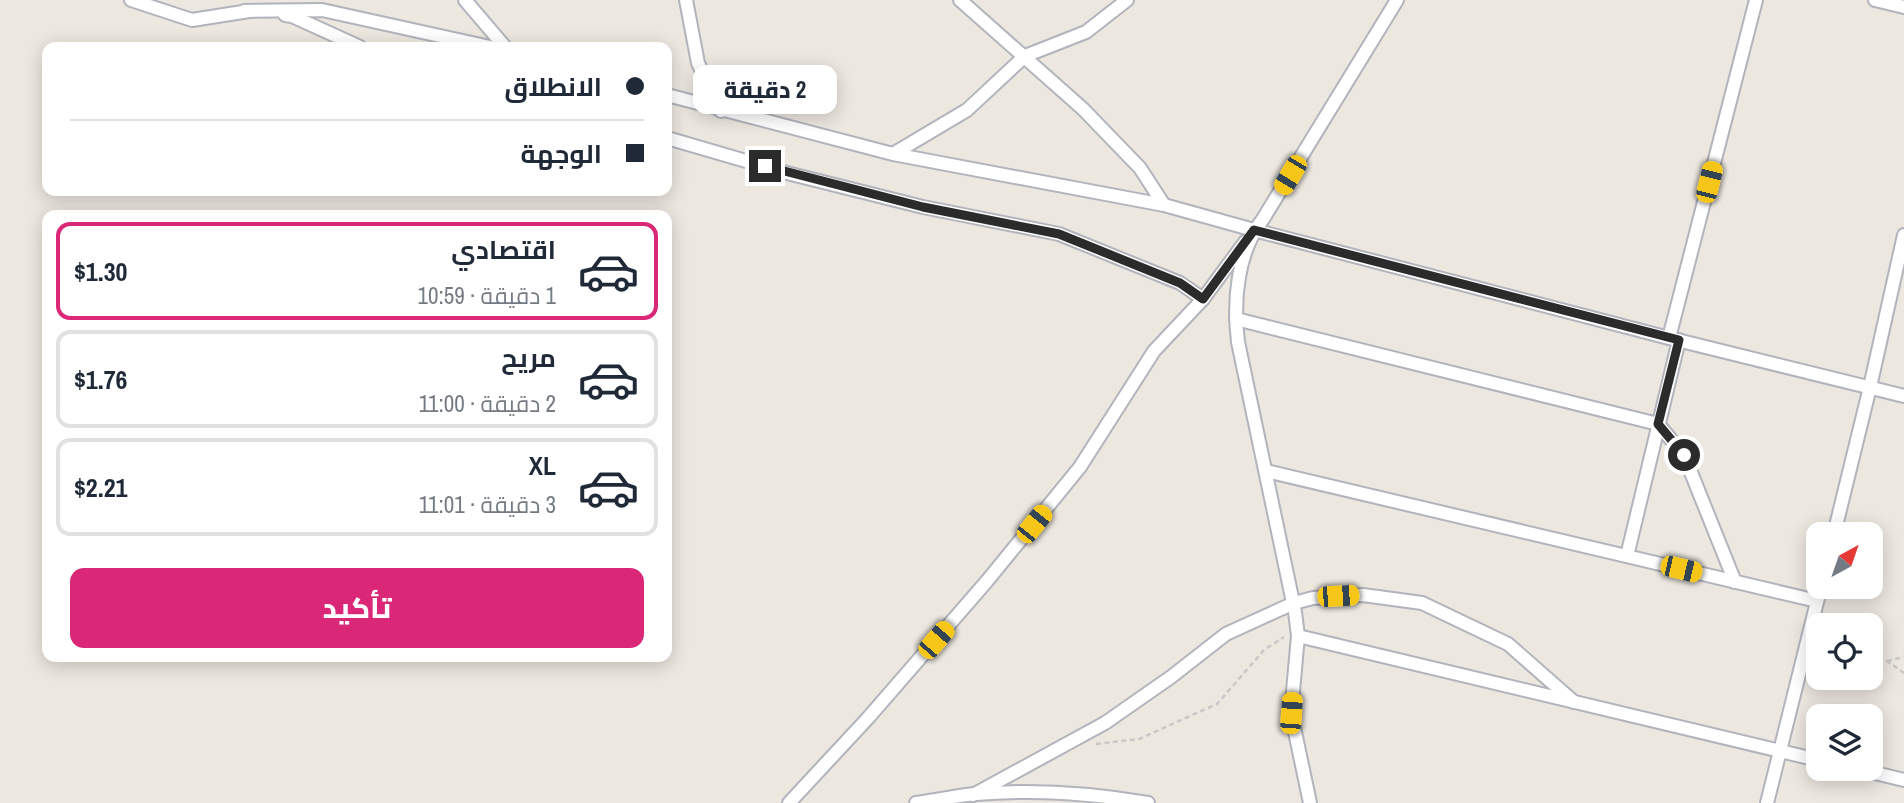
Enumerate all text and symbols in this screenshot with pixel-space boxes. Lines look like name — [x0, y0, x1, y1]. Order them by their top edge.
callout: 2 دقيقة — [693, 64, 837, 114]
text: الانطلاق — [504, 69, 602, 104]
text: 2 دقيقة — [724, 74, 806, 105]
text: الوجهة — [521, 136, 602, 171]
route end — [749, 150, 781, 182]
car — [1271, 152, 1310, 198]
car — [1694, 159, 1725, 205]
text: اقتصادي — [451, 232, 556, 267]
icon: car — [577, 240, 640, 303]
text: $1.30 — [74, 254, 127, 289]
text: 1 دقيقة · 10:59 — [417, 280, 556, 311]
text: مريح — [501, 340, 556, 375]
icon: car — [577, 348, 640, 411]
text: $1.76 — [74, 362, 127, 397]
text: 2 دقيقة · 11:00 — [419, 388, 556, 419]
route start — [1668, 439, 1700, 471]
text: XL — [529, 448, 556, 483]
icon: car — [577, 456, 640, 519]
text: $2.21 — [74, 470, 127, 505]
text: 3 دقيقة · 11:01 — [419, 489, 556, 520]
car — [1013, 501, 1056, 547]
north arrow — [1806, 522, 1883, 598]
map controls — [1806, 522, 1883, 781]
car — [1659, 554, 1704, 584]
button: تأكيد — [70, 568, 644, 648]
car — [1317, 584, 1360, 608]
button: locate — [1806, 613, 1883, 690]
car — [915, 617, 958, 663]
car — [1280, 691, 1303, 735]
button: layers — [1806, 704, 1883, 781]

